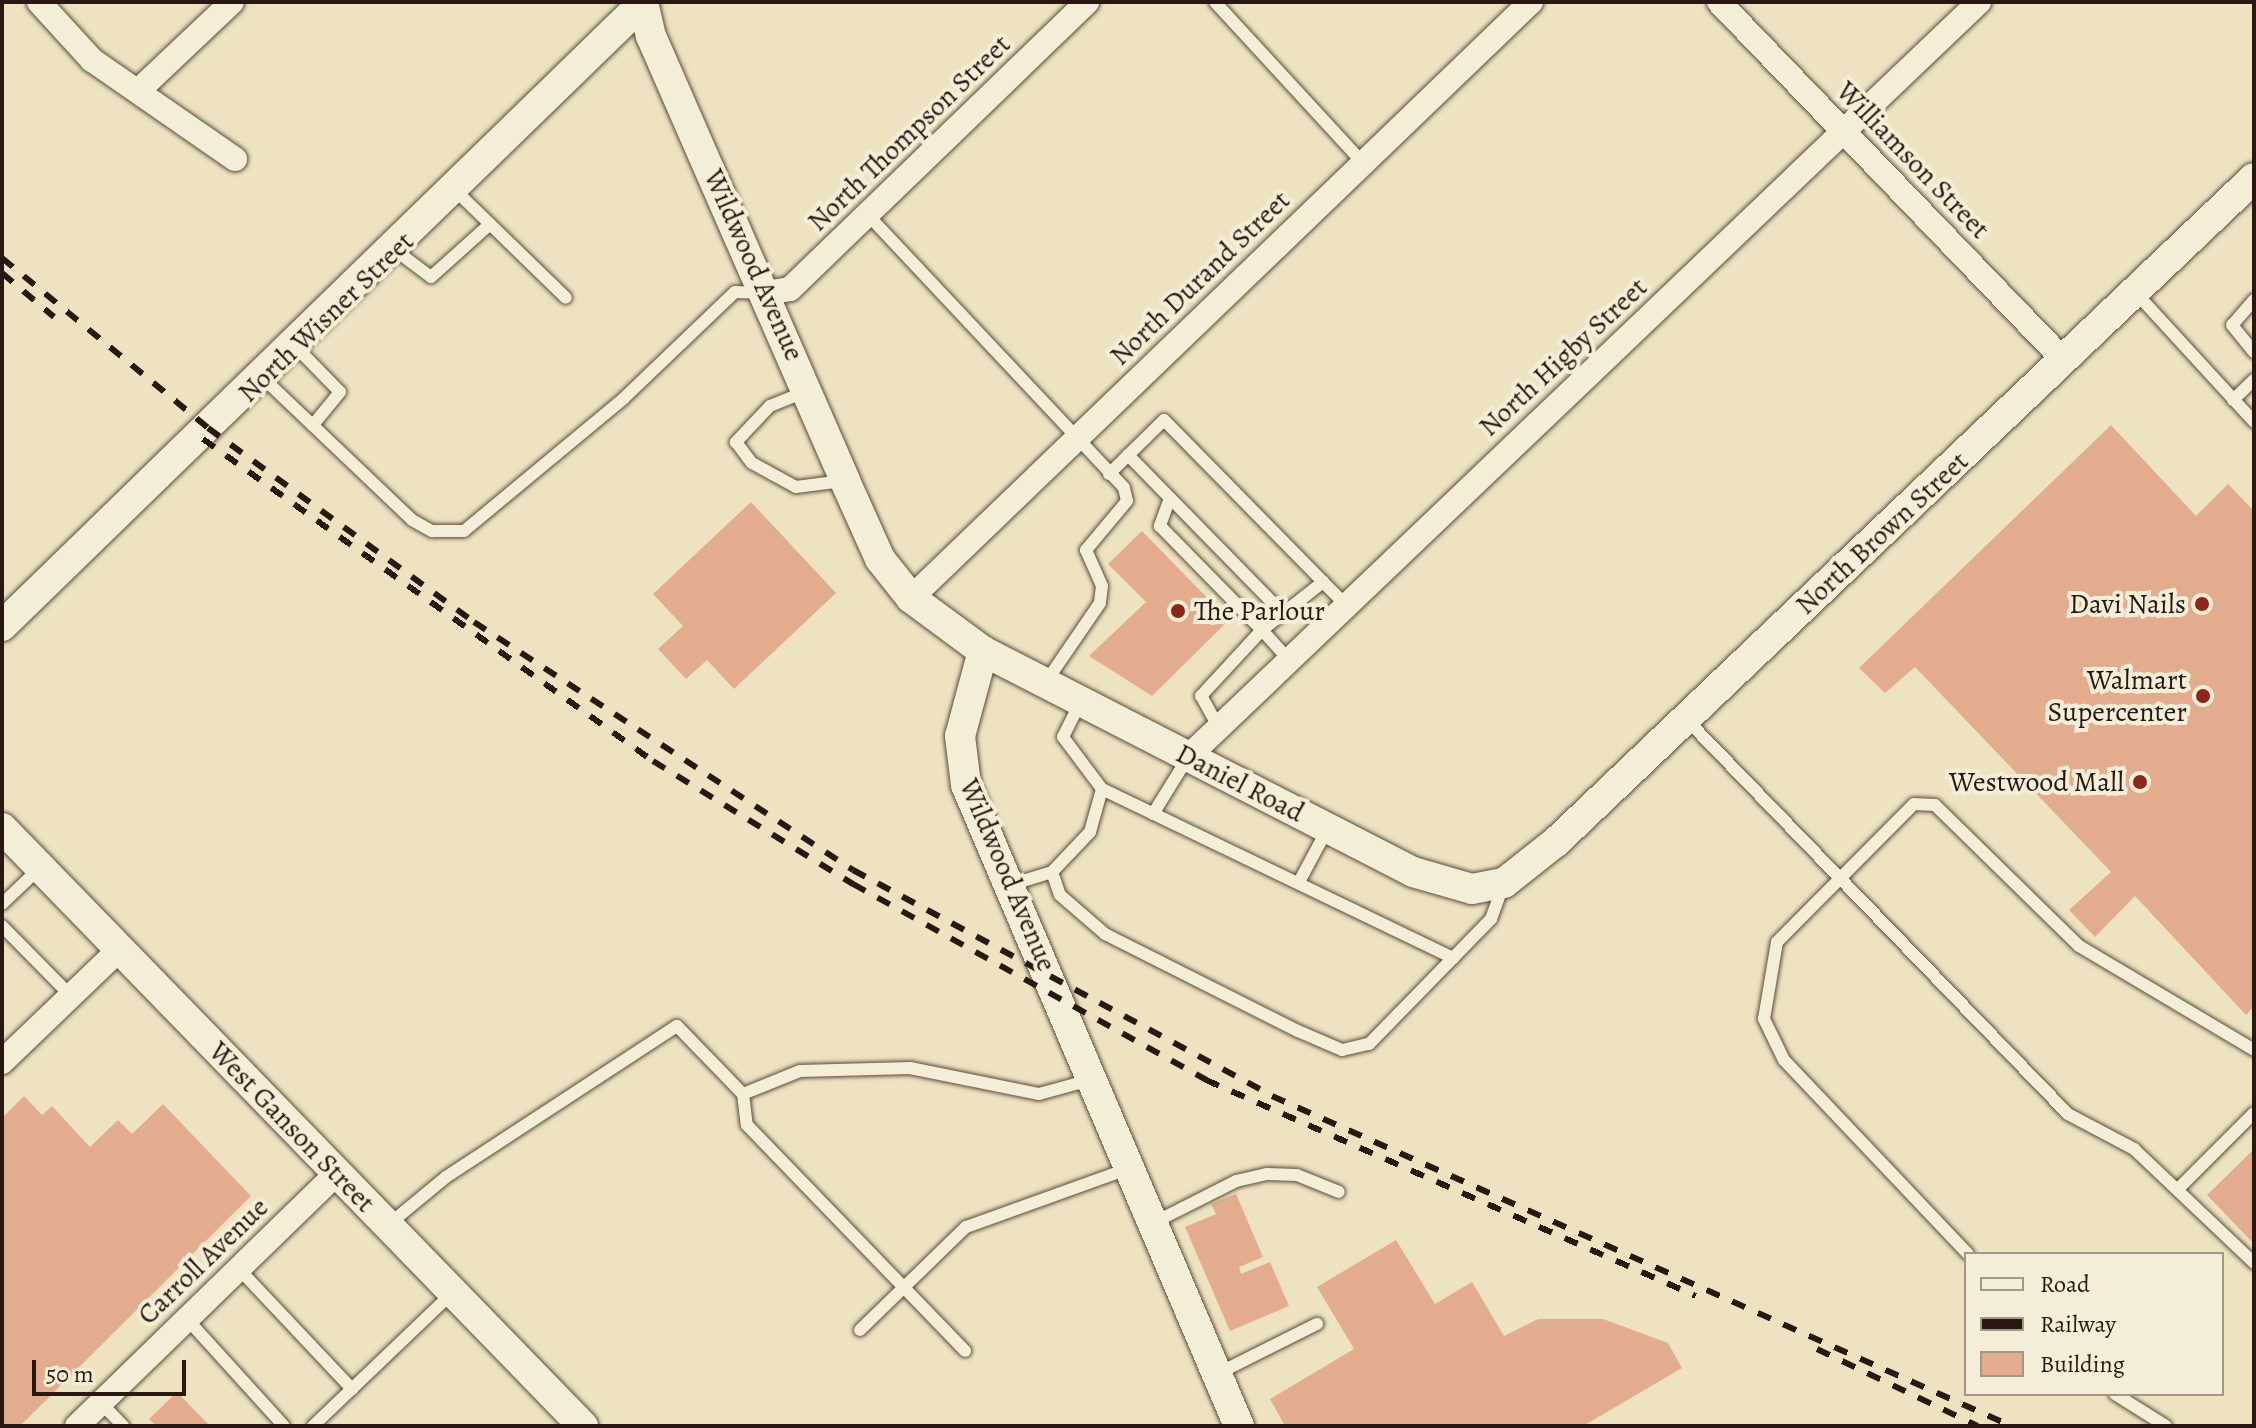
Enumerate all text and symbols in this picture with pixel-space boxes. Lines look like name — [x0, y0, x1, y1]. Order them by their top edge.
street label: North Thompson Street — [801, 28, 1017, 238]
street label: Williamson Street — [1829, 74, 1997, 246]
street label: Wildwood Avenue — [697, 164, 811, 366]
street label: North Durand Street — [1103, 184, 1297, 372]
street label: North Wisner Street — [231, 225, 421, 409]
street label: North Higby Street — [1472, 271, 1654, 443]
street label: North Brown Street — [1789, 444, 1975, 622]
place label: Davi Nails — [2069, 587, 2186, 621]
place label: The Parlour — [1194, 594, 1325, 628]
marker: Davi Nails — [2193, 595, 2211, 613]
marker: The Parlour — [1169, 602, 1187, 620]
place label: Walmart Supercenter — [2047, 663, 2187, 729]
marker: Walmart Supercenter — [2194, 687, 2212, 705]
street label: Daniel Road — [1170, 736, 1310, 830]
place label: Westwood Mall — [1949, 765, 2124, 799]
marker: Westwood Mall — [2131, 773, 2149, 791]
street label: Wildwood Avenue — [952, 774, 1064, 976]
street label: West Ganson Street — [202, 1035, 382, 1219]
street label: Carroll Avenue — [131, 1190, 275, 1332]
legend — [1964, 1252, 2224, 1396]
text: Road — [2040, 1268, 2090, 1300]
text: Railway — [2040, 1308, 2116, 1340]
scale bar — [36, 1344, 190, 1394]
text: Building — [2040, 1348, 2125, 1380]
text: 50 m — [46, 1358, 94, 1390]

